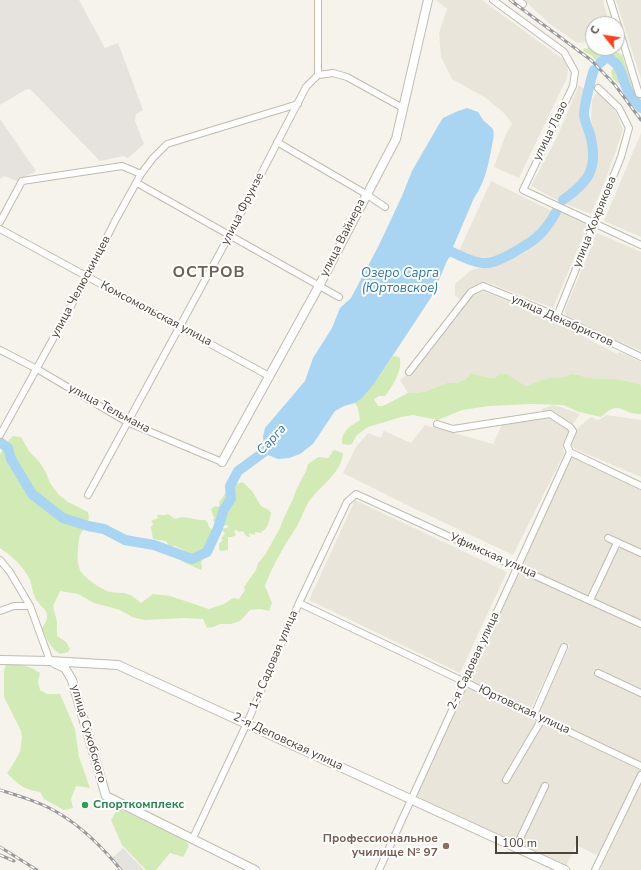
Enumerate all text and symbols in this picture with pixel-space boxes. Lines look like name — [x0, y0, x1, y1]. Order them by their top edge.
north arrow — [585, 16, 625, 56]
text: С — [587, 23, 603, 37]
street label: улица Лазо — [530, 99, 572, 163]
street label: улица Фрунзе — [219, 170, 267, 248]
street label: улица Хохрякова — [570, 174, 620, 270]
street label: улица Вайнера — [317, 197, 369, 279]
street label: улица Челюскинцев — [48, 233, 114, 341]
district label: ОСТРОВ — [172, 263, 246, 283]
water label: Озеро Сарга (Юртовское) — [361, 266, 439, 297]
street label: Комсомольская улица — [98, 278, 214, 350]
street label: улица Декабристов — [509, 292, 615, 350]
street label: улица Тельмана — [66, 381, 152, 437]
water label: Сарга — [254, 422, 290, 458]
street label: Уфимская улица — [447, 530, 539, 582]
street label: 1-я Садовая улица — [247, 608, 301, 712]
street label: 2-я Садовая улица — [445, 610, 503, 712]
street label: Юртовская улица — [476, 682, 572, 738]
street label: улица Сухобского — [67, 683, 109, 785]
street label: 2-я Деповская улица — [231, 710, 345, 774]
place label: Спорткомплекс — [93, 798, 184, 812]
marker: Спорткомплекс — [80, 800, 90, 810]
scale bar — [497, 828, 580, 854]
place label: Профессиональное училище № 97 — [323, 832, 438, 860]
text: 100 m — [502, 835, 537, 851]
marker: Профессиональное училище № 97 — [441, 841, 451, 851]

